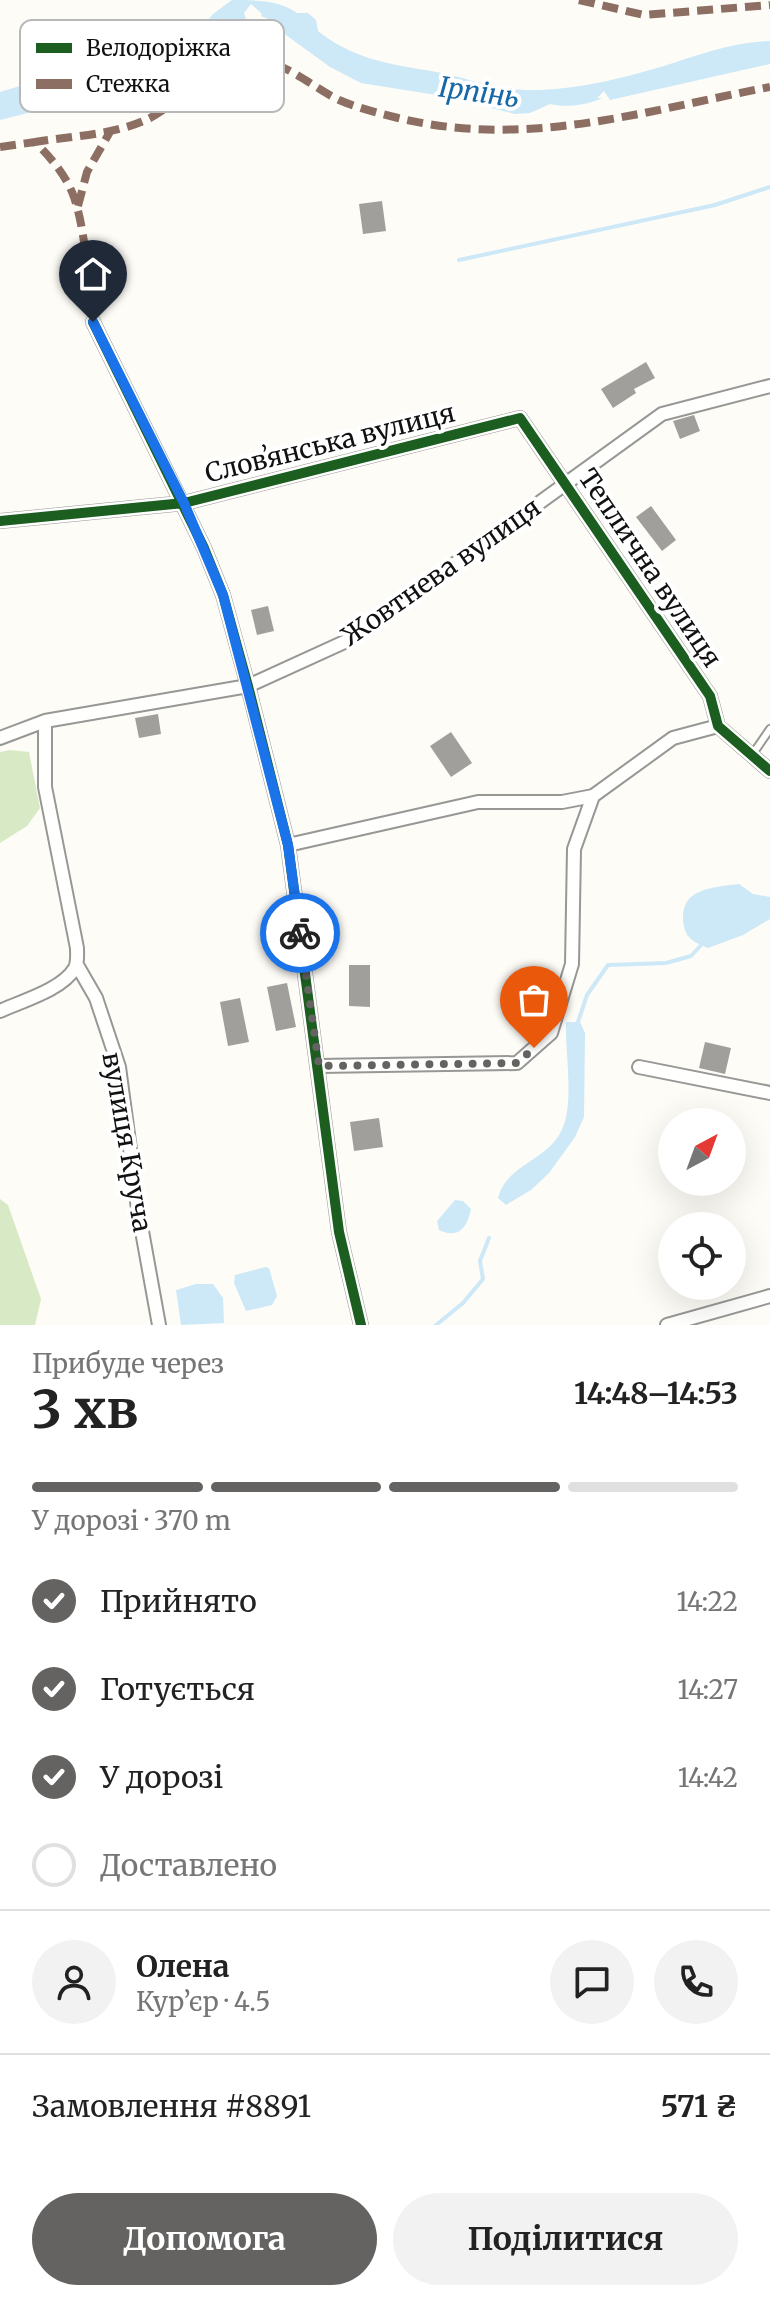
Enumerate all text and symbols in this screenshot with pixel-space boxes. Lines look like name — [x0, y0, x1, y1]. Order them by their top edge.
legend — [20, 20, 284, 112]
text: Велодоріжка — [86, 34, 231, 62]
water label: Ірпінь — [436, 69, 522, 115]
text: Стежка — [86, 70, 170, 98]
pin — [59, 240, 127, 322]
icon: home — [71, 252, 115, 296]
street label: Словʼянська вулиця — [202, 395, 458, 490]
street label: Теплична вулиця — [572, 462, 729, 673]
street label: Жовтнева вулиця — [335, 490, 547, 653]
courier — [260, 893, 340, 973]
icon: bike — [278, 911, 322, 955]
pin — [500, 966, 568, 1048]
icon: bag — [512, 978, 556, 1022]
street label: вулиця Круча — [95, 1049, 160, 1234]
north arrow — [658, 1108, 746, 1196]
map controls — [658, 1108, 746, 1300]
button: locate — [658, 1212, 746, 1300]
text: Прибуде через — [32, 1347, 224, 1380]
text: 14:48–14:53 — [574, 1374, 738, 1412]
text: 3 хв — [32, 1377, 138, 1442]
text: У дорозі · 370 m — [32, 1504, 231, 1537]
icon: check — [32, 1579, 76, 1623]
text: Прийнято — [100, 1582, 257, 1620]
text: 14:22 — [677, 1585, 738, 1618]
icon: check — [32, 1667, 76, 1711]
text: Готується — [100, 1670, 255, 1708]
text: 14:27 — [678, 1673, 738, 1706]
icon: check — [32, 1755, 76, 1799]
text: У дорозі — [100, 1758, 223, 1796]
text: 14:42 — [678, 1761, 738, 1794]
text: Доставлено — [100, 1846, 277, 1884]
button: person — [32, 1940, 116, 2024]
button: chat — [550, 1940, 634, 2024]
button: phone — [654, 1940, 738, 2024]
text: Олена — [136, 1947, 230, 1985]
text: Кур’єр · 4.5 — [136, 1985, 270, 2018]
text: Замовлення #8891 — [32, 2087, 311, 2125]
text: 571 ₴ — [661, 2087, 738, 2125]
button: Допомога — [32, 2193, 377, 2285]
button: Поділитися — [393, 2193, 738, 2285]

